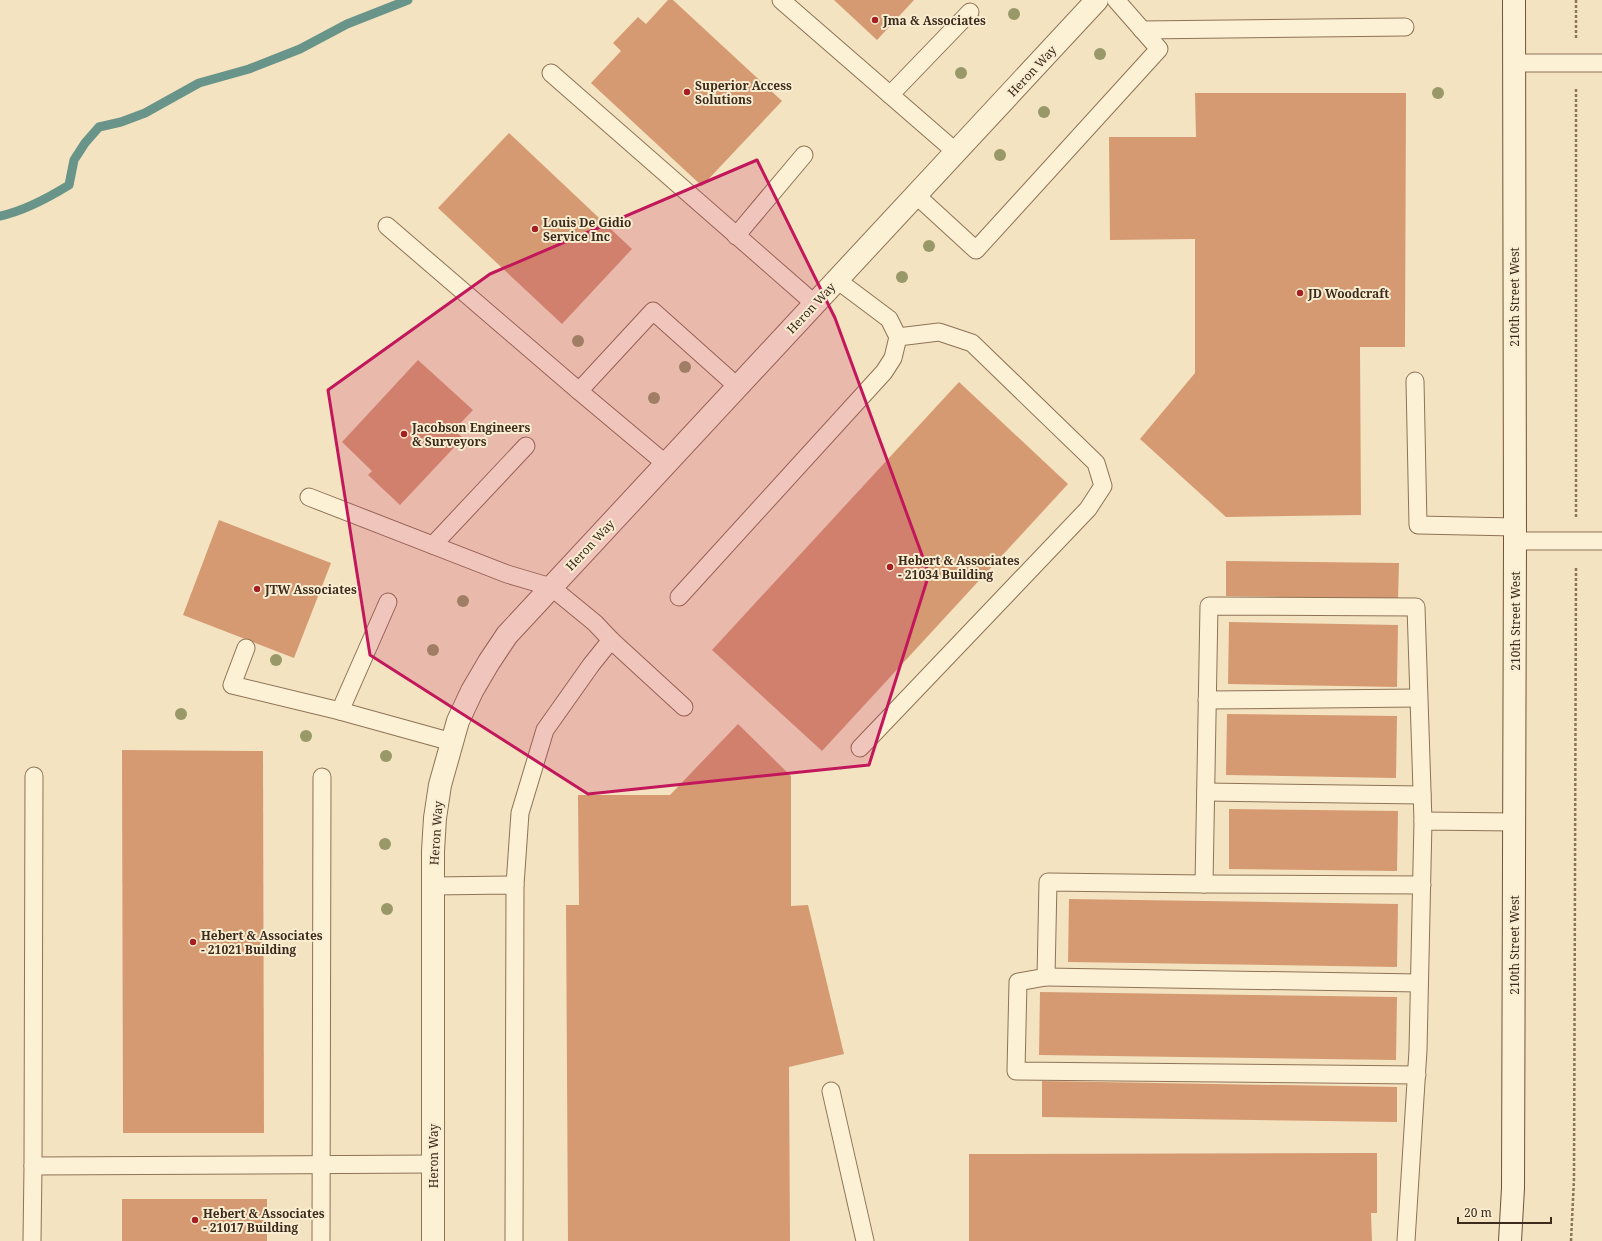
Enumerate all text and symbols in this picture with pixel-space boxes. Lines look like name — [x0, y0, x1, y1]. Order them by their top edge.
place label: Jma & Associates — [882, 12, 986, 29]
marker: Jma & Associates — [870, 15, 880, 25]
street label: Heron Way — [1004, 42, 1060, 100]
place label: Superior Access Solutions — [695, 77, 792, 108]
marker: Superior Access Solutions — [682, 87, 692, 97]
place label: Louis De Gidio Service Inc — [543, 214, 631, 245]
marker: Louis De Gidio Service Inc — [530, 224, 540, 234]
street label: 210th Street West — [1506, 247, 1523, 347]
street label: Heron Way — [783, 279, 839, 337]
place label: JD Woodcraft — [1307, 285, 1389, 302]
marker: JD Woodcraft — [1295, 288, 1305, 298]
place label: Jacobson Engineers & Surveyors — [411, 419, 530, 450]
marker: Jacobson Engineers & Surveyors — [399, 429, 409, 439]
street label: Heron Way — [562, 516, 618, 574]
place label: Hebert & Associates - 21034 Building — [898, 552, 1020, 583]
marker: Hebert & Associates - 21034 Building — [885, 562, 895, 572]
street label: 210th Street West — [1507, 571, 1524, 671]
place label: JTW Associates — [264, 581, 357, 598]
marker: JTW Associates — [252, 584, 262, 594]
street label: Heron Way — [425, 800, 447, 866]
street label: 210th Street West — [1506, 895, 1523, 995]
place label: Hebert & Associates - 21021 Building — [201, 927, 323, 958]
marker: Hebert & Associates - 21021 Building — [188, 937, 198, 947]
street label: Heron Way — [425, 1124, 442, 1188]
scale bar — [1458, 1199, 1551, 1225]
text: 20 m — [1464, 1204, 1492, 1221]
place label: Hebert & Associates - 21017 Building — [203, 1205, 325, 1236]
marker: Hebert & Associates - 21017 Building — [190, 1215, 200, 1225]

